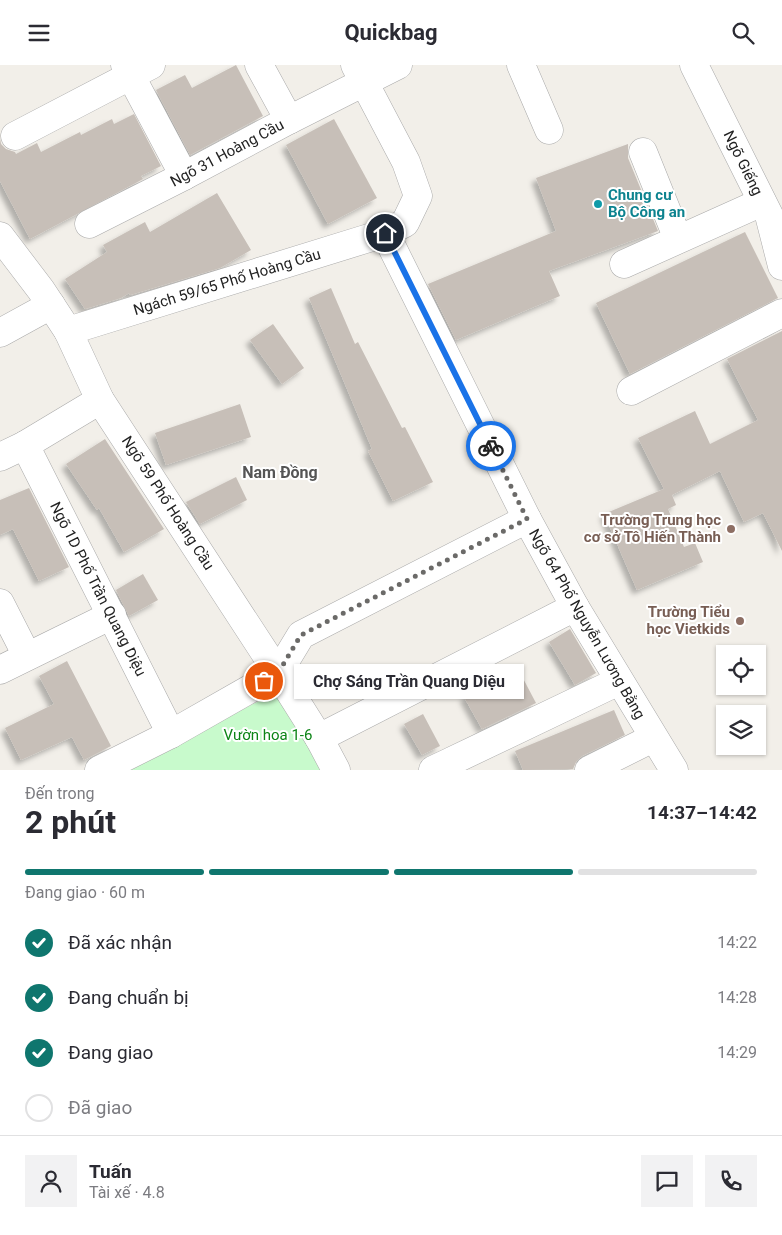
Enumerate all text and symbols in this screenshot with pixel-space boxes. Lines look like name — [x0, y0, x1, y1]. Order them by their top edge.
icon: menu — [25, 19, 53, 47]
icon: search — [729, 19, 757, 47]
text: Quickbag — [344, 20, 438, 45]
street label: Ngõ 31 Hoàng Cầu — [167, 115, 287, 191]
street label: Ngõ Giếng — [720, 128, 766, 198]
place label: Chung cư Bộ Công an — [608, 186, 685, 221]
marker: Chung cư Bộ Công an — [592, 198, 604, 210]
pin — [364, 212, 406, 254]
icon: home — [371, 219, 399, 247]
street label: Ngách 59/65 Phố Hoàng Cầu — [131, 245, 323, 319]
courier — [466, 421, 516, 471]
icon: bike — [477, 432, 505, 460]
street label: Ngõ 59 Phố Hoàng Cầu — [118, 433, 218, 573]
district label: Nam Đồng — [242, 463, 318, 482]
street label: Ngõ 1D Phố Trần Quang Diệu — [46, 499, 150, 679]
place label: Trường Trung học cơ sở Tô Hiến Thành — [584, 511, 721, 546]
marker: Trường Trung học cơ sở Tô Hiến Thành — [725, 523, 737, 535]
street label: Ngõ 64 Phố Nguyễn Lương Bằng — [525, 526, 649, 722]
place label: Trường Tiểu học Vietkids — [647, 603, 730, 638]
marker: Trường Tiểu học Vietkids — [734, 615, 746, 627]
map controls — [716, 645, 766, 755]
button: locate — [716, 645, 766, 695]
pin — [243, 660, 285, 702]
callout: Chợ Sáng Trần Quang Diệu — [294, 663, 524, 699]
icon: bag — [250, 667, 278, 695]
text: Chợ Sáng Trần Quang Diệu — [313, 672, 505, 691]
button: layers — [716, 705, 766, 755]
park label: Vườn hoa 1-6 — [224, 726, 312, 744]
text: Đến trong — [25, 784, 94, 803]
text: 14:37–14:42 — [647, 801, 757, 824]
text: 2 phút — [25, 803, 116, 841]
text: Đang giao · 60 m — [25, 883, 145, 902]
icon: check — [25, 929, 53, 957]
text: Đã xác nhận — [68, 931, 172, 954]
text: 14:22 — [717, 933, 757, 952]
icon: check — [25, 984, 53, 1012]
text: Đang chuẩn bị — [68, 986, 189, 1009]
text: 14:28 — [717, 988, 757, 1007]
icon: check — [25, 1039, 53, 1067]
text: Đang giao — [68, 1041, 153, 1064]
text: 14:29 — [717, 1043, 757, 1062]
text: Đã giao — [68, 1096, 132, 1119]
button: person — [25, 1155, 77, 1207]
button: chat — [641, 1155, 693, 1207]
button: phone — [705, 1155, 757, 1207]
text: Tuấn — [89, 1160, 132, 1183]
text: Tài xế · 4.8 — [89, 1183, 165, 1202]

